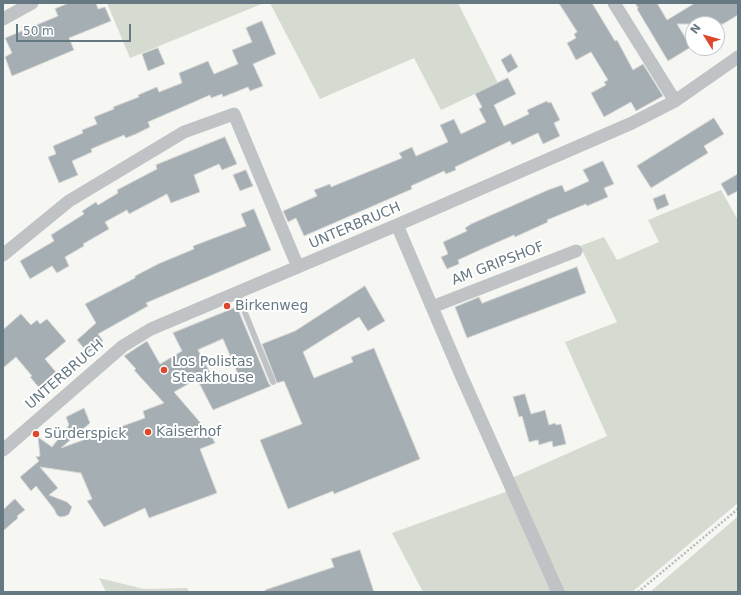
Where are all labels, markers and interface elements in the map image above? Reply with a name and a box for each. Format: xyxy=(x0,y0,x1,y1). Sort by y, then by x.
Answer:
scale bar xyxy=(18,16,133,42)
north arrow xyxy=(685,16,725,56)
text: N xyxy=(688,21,704,37)
text: 50 m xyxy=(23,24,54,38)
street label: UNTERBRUCH xyxy=(307,199,403,253)
street label: AM GRIPSHOF xyxy=(449,239,547,289)
place label: Birkenweg xyxy=(235,298,308,314)
marker: Birkenweg xyxy=(222,301,232,311)
street label: UNTERBRUCH xyxy=(23,337,107,413)
place label: Los Polistas Steakhouse xyxy=(172,354,254,386)
marker: Los Polistas Steakhouse xyxy=(159,365,169,375)
place label: Kaiserhof xyxy=(156,424,221,440)
place label: Sürderspick xyxy=(44,426,126,442)
marker: Kaiserhof xyxy=(143,427,153,437)
marker: Sürderspick xyxy=(31,429,41,439)

